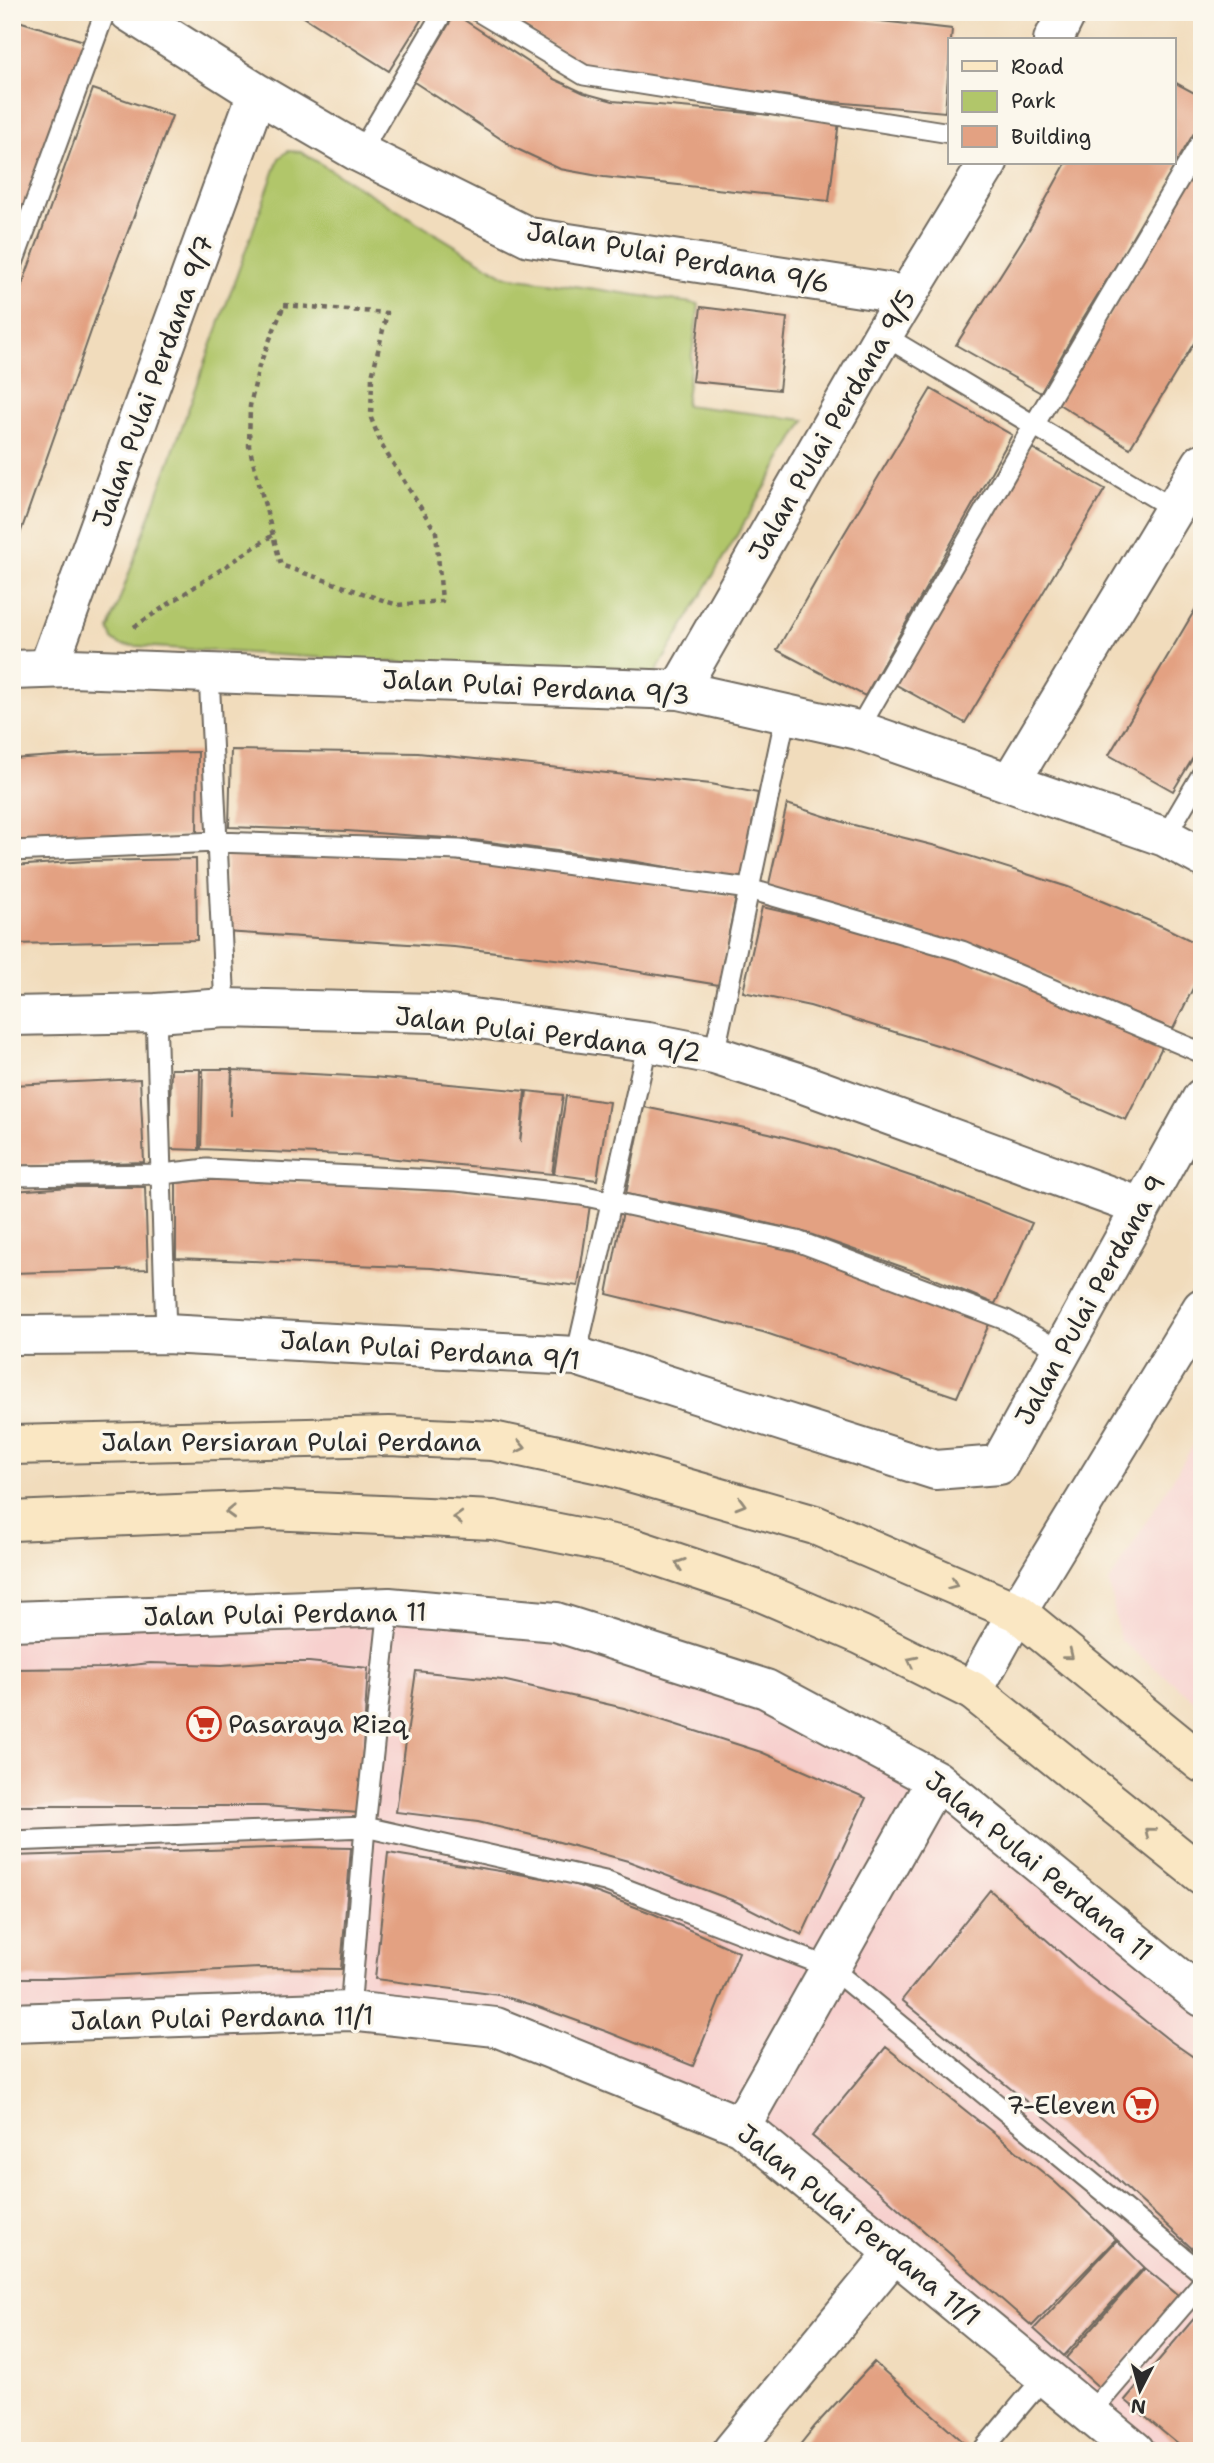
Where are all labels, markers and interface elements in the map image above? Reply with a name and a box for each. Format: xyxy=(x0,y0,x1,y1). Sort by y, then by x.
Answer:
legend xyxy=(948,38,1176,164)
text: Road xyxy=(1011,53,1064,81)
text: Park xyxy=(1011,87,1056,115)
text: Building xyxy=(1011,123,1091,151)
street label: Jalan Pulai Perdana 9/6 xyxy=(524,213,833,300)
street label: Jalan Pulai Perdana 9/7 xyxy=(83,230,222,532)
street label: Jalan Pulai Perdana 9/5 xyxy=(740,283,923,566)
street label: Jalan Pulai Perdana 9/3 xyxy=(381,661,691,712)
street label: Jalan Pulai Perdana 9/2 xyxy=(393,997,703,1070)
street label: Jalan Pulai Perdana 9 xyxy=(1006,1168,1173,1431)
street label: Jalan Pulai Perdana 9/1 xyxy=(279,1322,581,1377)
street label: Jalan Persiaran Pulai Perdana xyxy=(101,1424,481,1459)
one-way arrow xyxy=(515,1439,527,1454)
one-way arrow xyxy=(735,1495,747,1510)
one-way arrow xyxy=(225,1504,236,1519)
one-way arrow xyxy=(452,1511,463,1526)
one-way arrow xyxy=(674,1558,686,1572)
one-way arrow xyxy=(946,1576,958,1590)
street label: Jalan Pulai Perdana 11 xyxy=(143,1594,427,1633)
one-way arrow xyxy=(1061,1647,1074,1659)
one-way arrow xyxy=(907,1655,919,1669)
supermarket icon: Pasaraya Rizq xyxy=(185,1705,223,1743)
place label: Pasaraya Rizq xyxy=(228,1706,409,1741)
street label: Jalan Pulai Perdana 11 xyxy=(918,1763,1161,1969)
one-way arrow xyxy=(1144,1828,1156,1841)
street label: Jalan Pulai Perdana 11/1 xyxy=(70,1997,374,2038)
supermarket icon: 7-Eleven xyxy=(1122,2086,1160,2124)
place label: 7-Eleven xyxy=(1006,2087,1116,2122)
street label: Jalan Pulai Perdana 11/1 xyxy=(730,2116,988,2334)
north arrow xyxy=(1106,2354,1176,2424)
text: N xyxy=(1129,2393,1147,2420)

